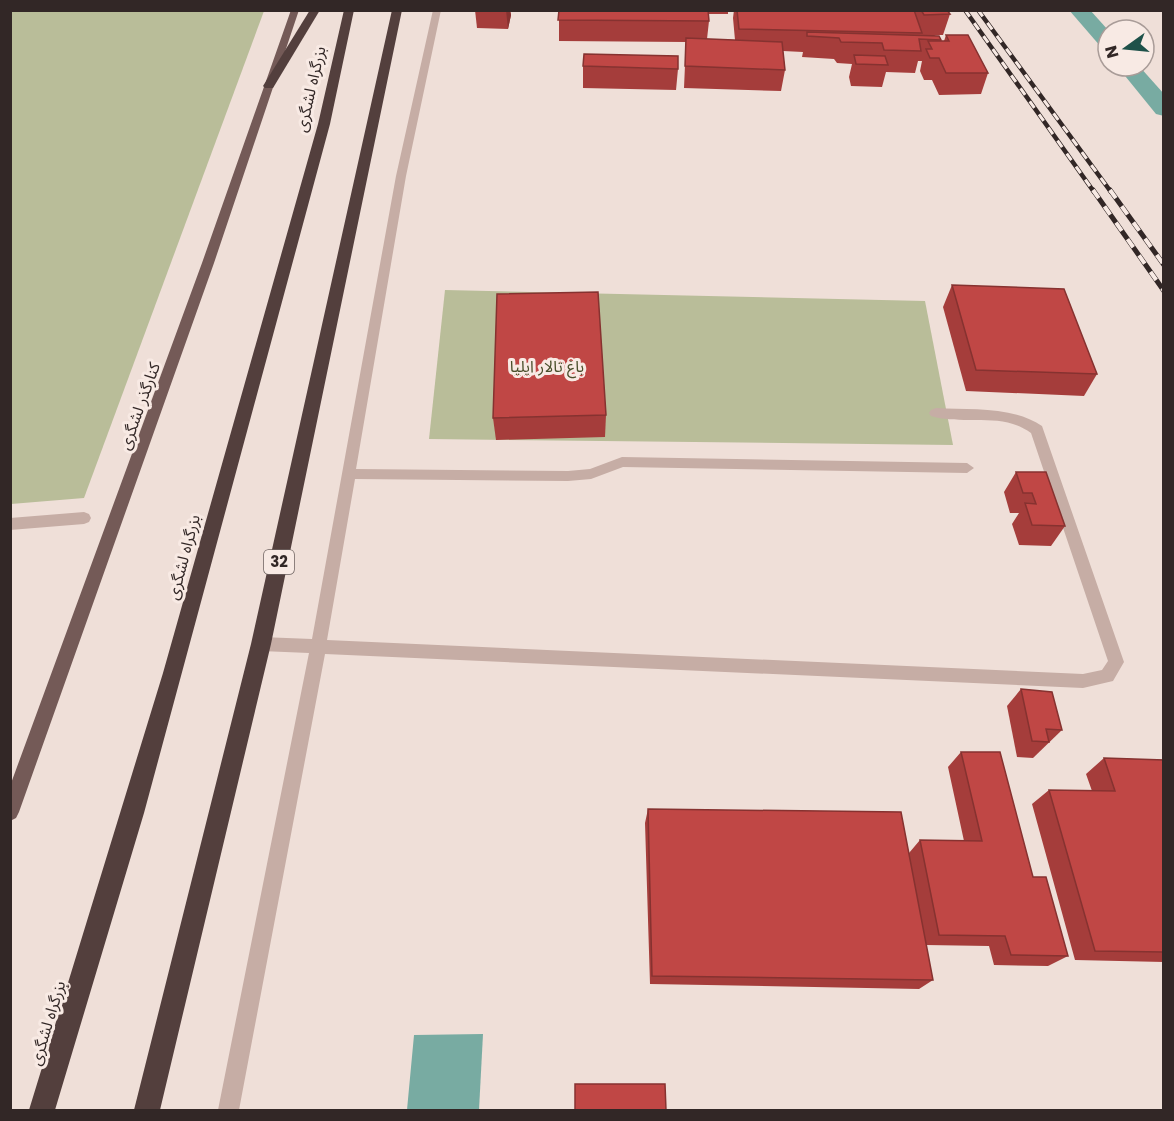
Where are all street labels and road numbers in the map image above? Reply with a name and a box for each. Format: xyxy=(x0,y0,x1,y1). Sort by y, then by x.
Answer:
street label: بزرگراه لشگری xyxy=(289,44,332,134)
street label: کنارگذر لشگری xyxy=(113,359,166,453)
street label: بزرگراه لشگری xyxy=(161,512,206,602)
road number: 32 xyxy=(264,550,294,574)
street label: بزرگراه لشگری xyxy=(24,978,71,1068)

